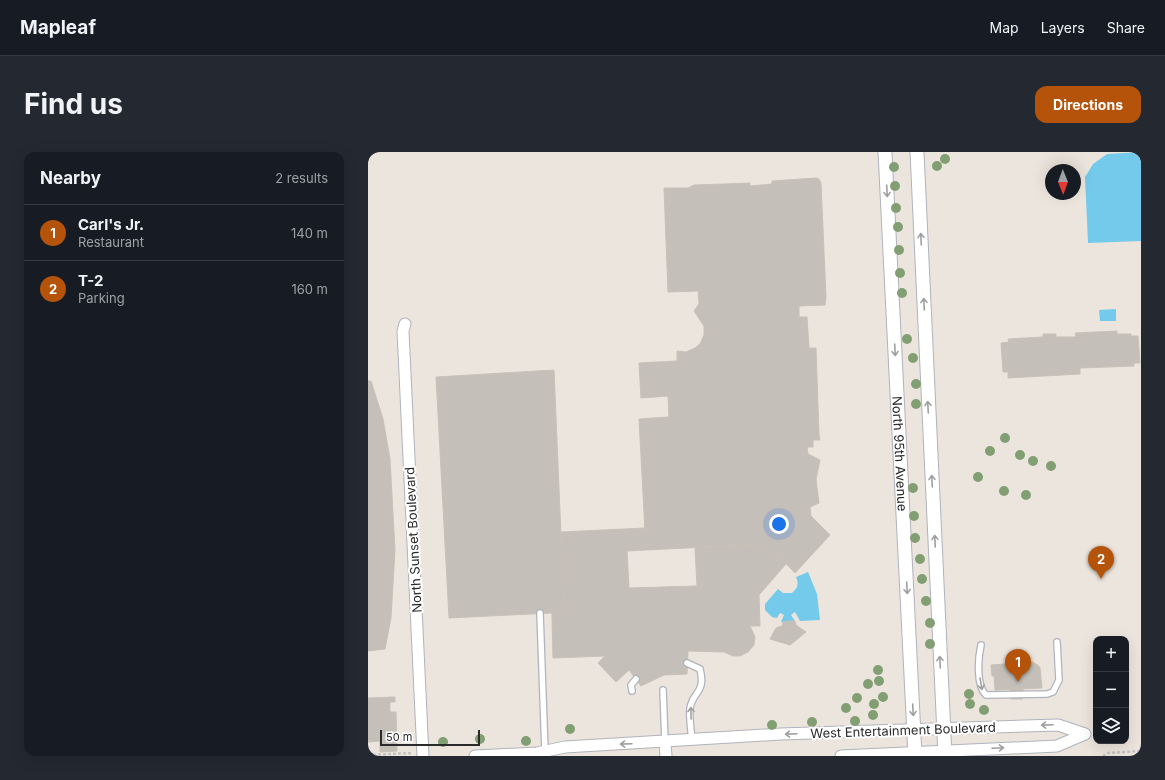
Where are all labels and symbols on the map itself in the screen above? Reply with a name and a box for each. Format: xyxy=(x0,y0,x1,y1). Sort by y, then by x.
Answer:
north arrow xyxy=(1045,164,1081,200)
one-way arrow xyxy=(883,184,891,197)
one-way arrow xyxy=(917,233,925,246)
one-way arrow xyxy=(920,298,928,311)
one-way arrow xyxy=(891,343,898,356)
street label: North 95th Avenue xyxy=(889,395,911,512)
one-way arrow xyxy=(925,401,932,414)
street label: North Sunset Boulevard xyxy=(401,467,425,613)
one-way arrow xyxy=(928,475,936,488)
your location xyxy=(769,514,789,534)
one-way arrow xyxy=(931,535,938,548)
pin: 2 xyxy=(1088,546,1114,579)
one-way arrow xyxy=(903,581,910,594)
pin: 1 xyxy=(1005,649,1031,682)
one-way arrow xyxy=(937,656,944,669)
one-way arrow xyxy=(977,677,985,690)
one-way arrow xyxy=(909,703,916,716)
one-way arrow xyxy=(687,707,695,720)
street label: West Entertainment Boulevard xyxy=(810,719,996,741)
one-way arrow xyxy=(1041,721,1054,729)
scale bar xyxy=(380,728,480,747)
one-way arrow xyxy=(785,730,798,738)
one-way arrow xyxy=(620,740,633,748)
one-way arrow xyxy=(991,745,1004,752)

